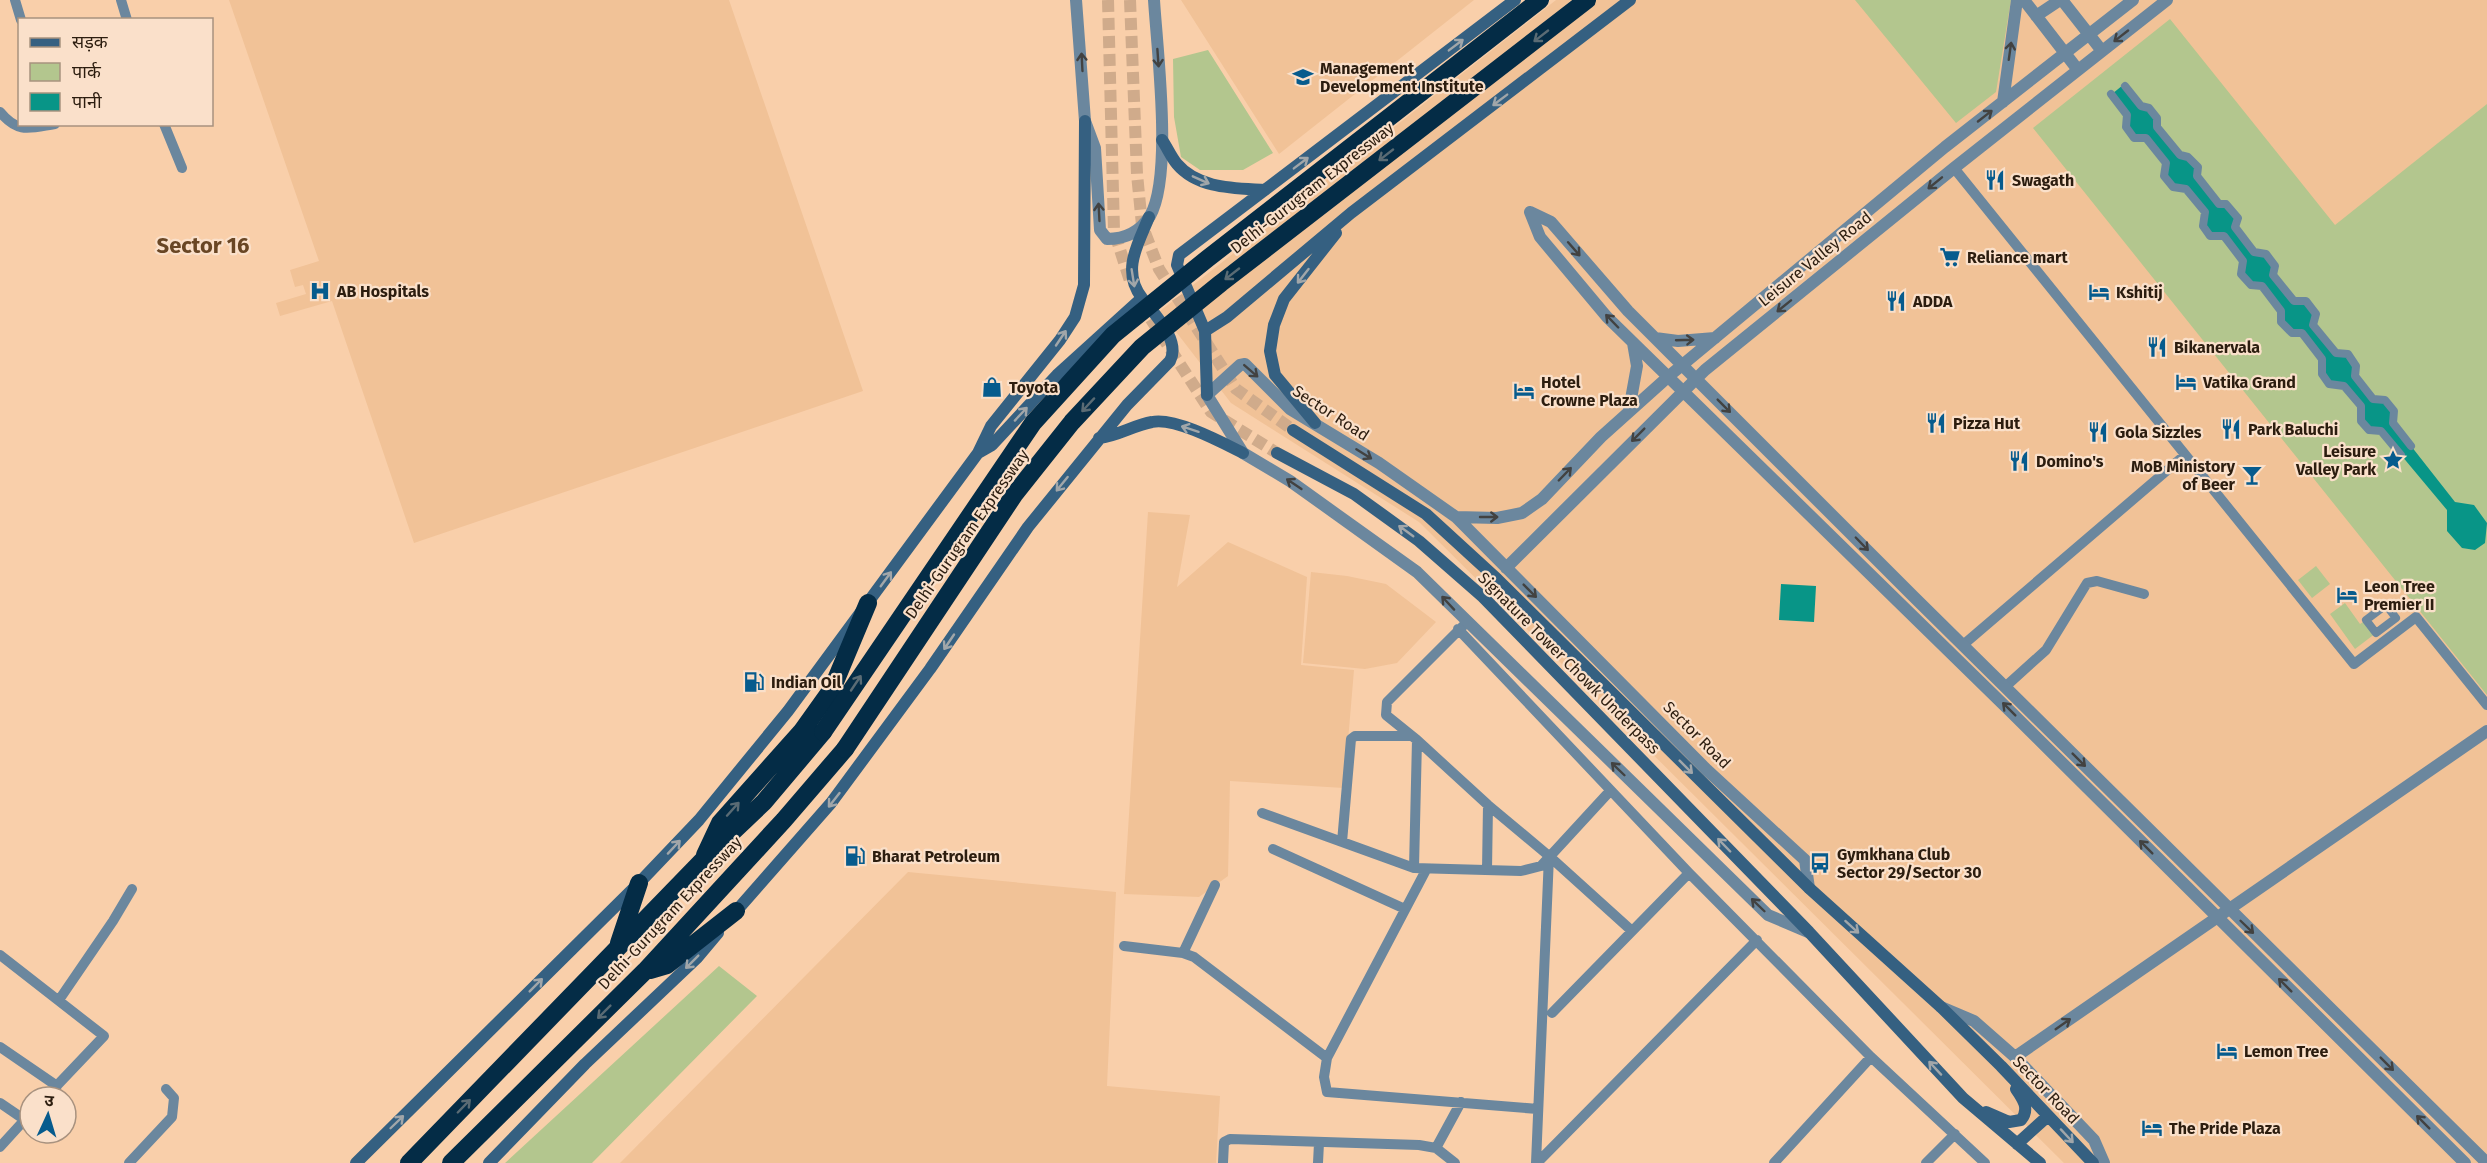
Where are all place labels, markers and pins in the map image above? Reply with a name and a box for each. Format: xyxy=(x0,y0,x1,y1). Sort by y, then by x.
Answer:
place label: Management Development Institute xyxy=(1320,59,1484,96)
school or university icon: Management Development Institute xyxy=(1291,65,1315,89)
restaurant icon: Swagath xyxy=(1983,168,2007,192)
place label: Swagath xyxy=(2012,171,2074,190)
supermarket icon: Reliance mart xyxy=(1938,245,1962,269)
place label: Reliance mart xyxy=(1967,248,2068,267)
hospital icon: AB Hospitals xyxy=(308,279,332,303)
hotel icon: Kshitij xyxy=(2087,280,2111,304)
place label: AB Hospitals xyxy=(336,282,429,301)
place label: Kshitij xyxy=(2116,283,2163,302)
restaurant icon: ADDA xyxy=(1884,289,1908,313)
place label: ADDA xyxy=(1912,292,1953,311)
restaurant icon: Bikanervala xyxy=(2145,335,2169,359)
place label: Bikanervala xyxy=(2174,338,2260,357)
hotel icon: Vatika Grand xyxy=(2174,370,2198,394)
place label: Hotel Crowne Plaza xyxy=(1541,373,1638,410)
place label: Vatika Grand xyxy=(2202,373,2296,392)
shop icon: Toyota xyxy=(980,375,1004,399)
place label: Toyota xyxy=(1009,378,1058,397)
hotel icon: Hotel Crowne Plaza xyxy=(1512,379,1536,403)
restaurant icon: Pizza Hut xyxy=(1924,411,1948,435)
place label: Pizza Hut xyxy=(1953,414,2021,433)
restaurant icon: Park Baluchi xyxy=(2219,417,2243,441)
restaurant icon: Gola Sizzles xyxy=(2086,420,2110,444)
place label: Park Baluchi xyxy=(2248,420,2338,439)
place label: Gola Sizzles xyxy=(2115,423,2202,442)
place label: Leisure Valley Park xyxy=(2295,442,2376,479)
place icon: Leisure Valley Park xyxy=(2381,448,2405,472)
restaurant icon: Domino's xyxy=(2007,449,2031,473)
place label: Domino's xyxy=(2036,452,2104,471)
place label: MoB Ministory of Beer xyxy=(2131,457,2236,494)
bar icon: MoB Ministory of Beer xyxy=(2240,463,2264,487)
place label: Leon Tree Premier II xyxy=(2364,577,2435,614)
hotel icon: Leon Tree Premier II xyxy=(2335,583,2359,607)
fuel station icon: Indian Oil xyxy=(742,670,766,694)
place label: Indian Oil xyxy=(771,673,841,692)
fuel station icon: Bharat Petroleum xyxy=(843,844,867,868)
place label: Gymkhana Club Sector 29/Sector 30 xyxy=(1837,845,1982,882)
place label: Bharat Petroleum xyxy=(872,847,1000,866)
bus stop icon: Gymkhana Club Sector 29/Sector 30 xyxy=(1808,851,1832,875)
hotel icon: Lemon Tree xyxy=(2215,1039,2239,1063)
place label: Lemon Tree xyxy=(2244,1042,2328,1061)
hotel icon: The Pride Plaza xyxy=(2140,1116,2164,1140)
place label: The Pride Plaza xyxy=(2169,1119,2281,1138)

